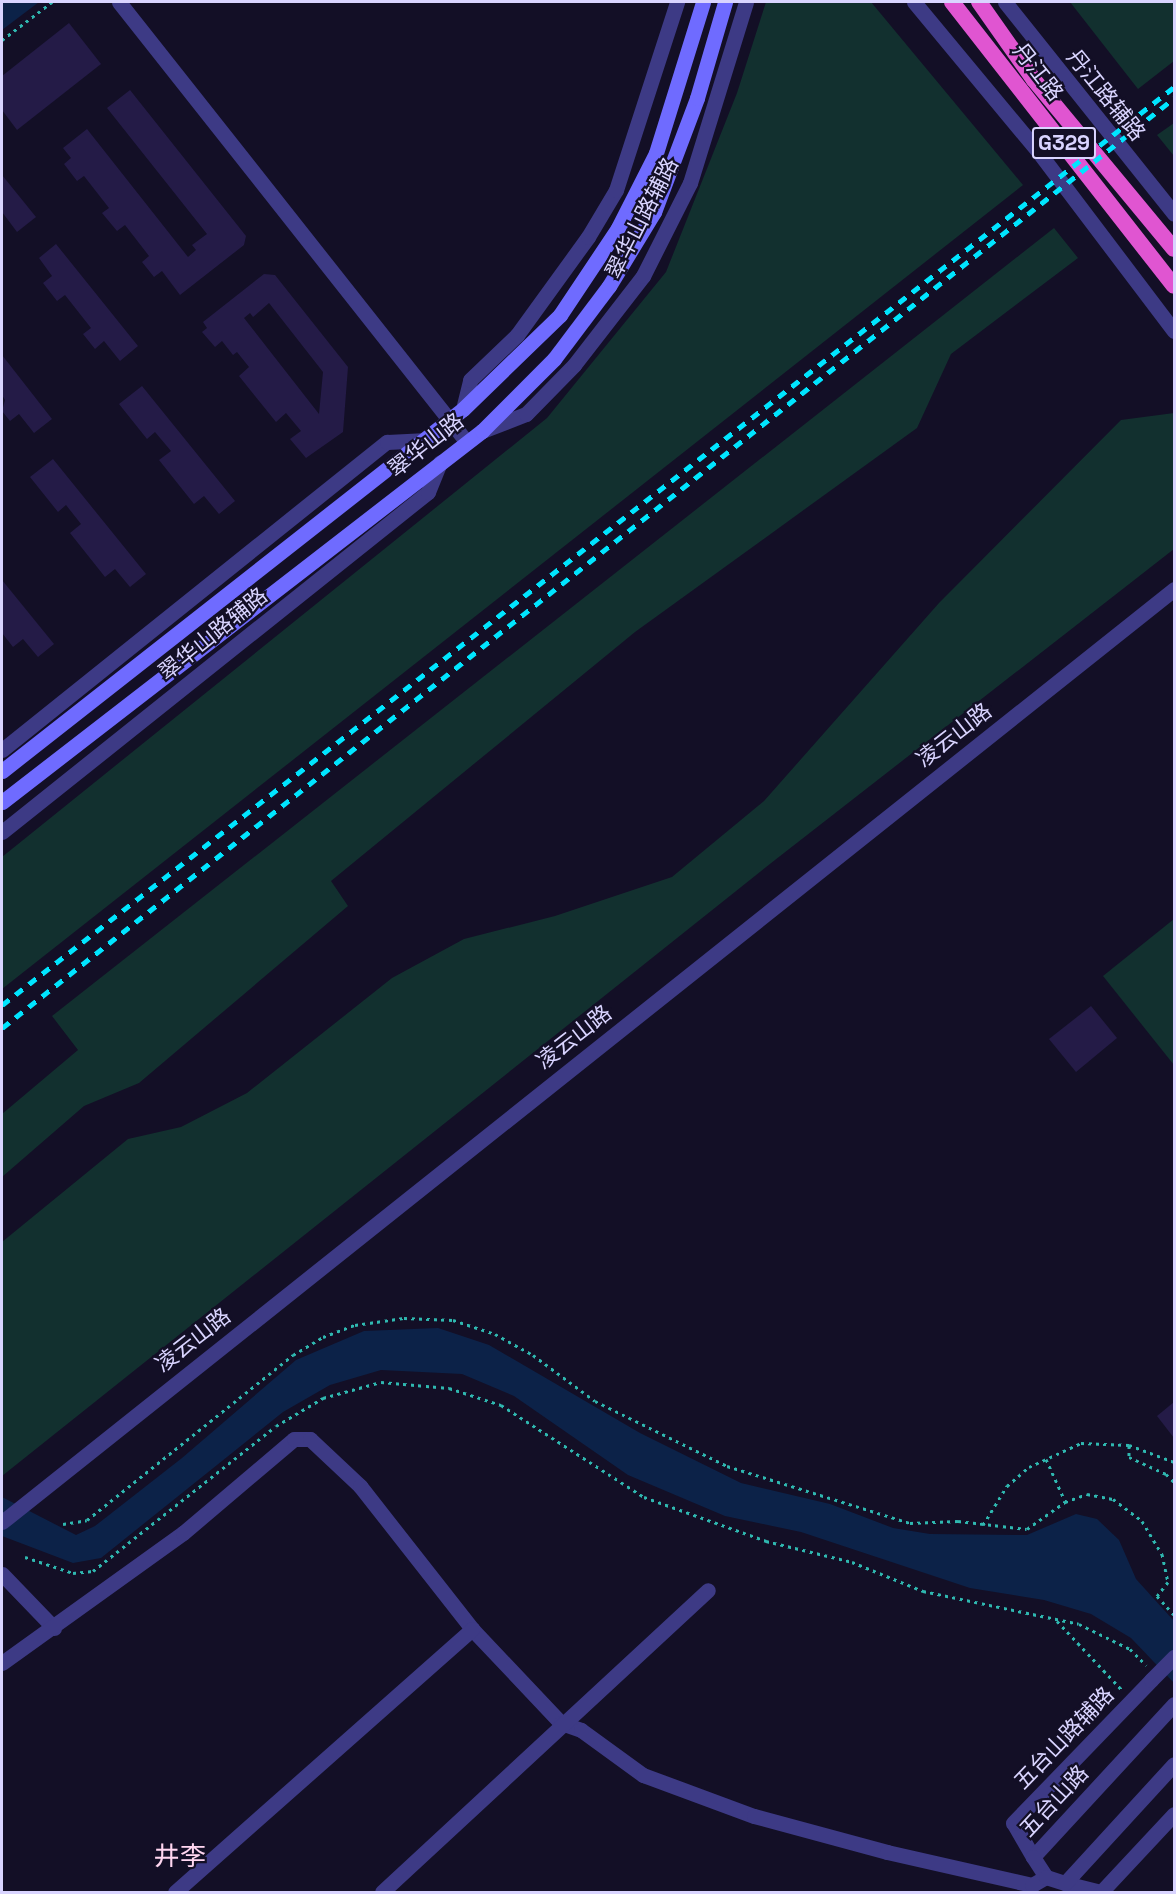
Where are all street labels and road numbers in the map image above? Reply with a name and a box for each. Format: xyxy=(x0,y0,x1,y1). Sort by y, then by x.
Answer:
street label: 丹江路 xyxy=(1007,38,1069,106)
street label: 丹江路辅路 xyxy=(1061,44,1151,146)
road number: G329 xyxy=(1031,125,1097,161)
street label: 翠华山路辅路 xyxy=(600,153,684,283)
street label: 翠华山路 xyxy=(383,408,469,482)
street label: 翠华山路辅路 xyxy=(153,582,273,686)
street label: 凌云山路 xyxy=(911,698,997,772)
street label: 凌云山路 xyxy=(531,1000,617,1074)
street label: 凌云山路 xyxy=(150,1303,236,1377)
street label: 五台山路辅路 xyxy=(1009,1681,1119,1795)
street label: 五台山路 xyxy=(1014,1760,1094,1842)

